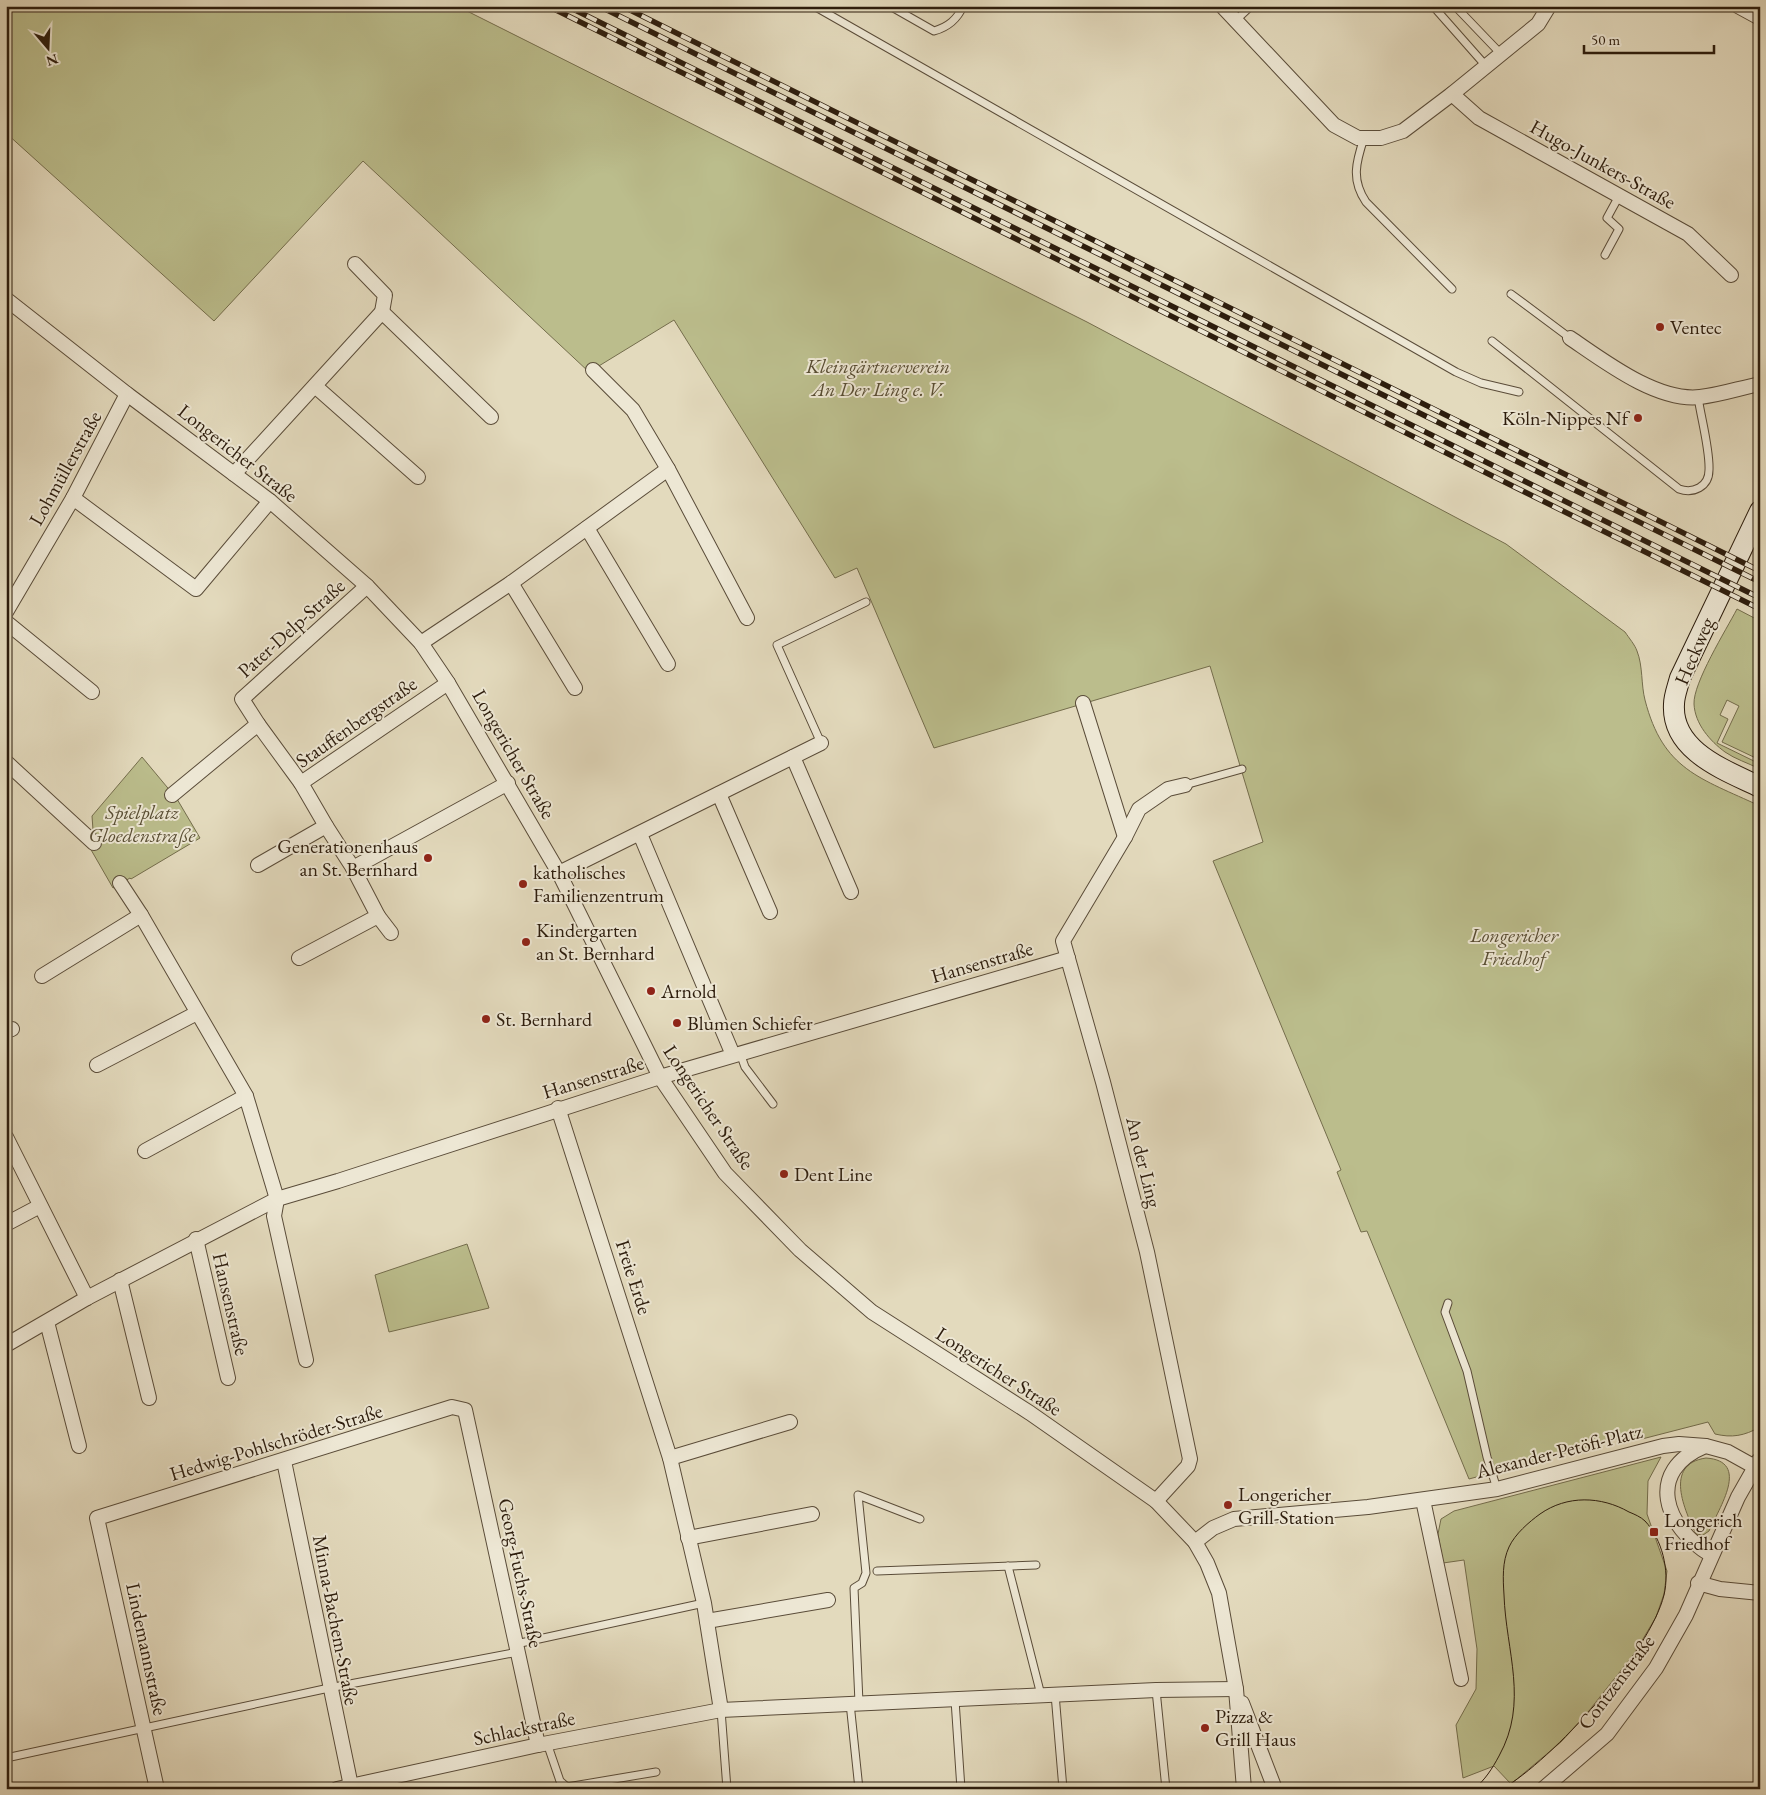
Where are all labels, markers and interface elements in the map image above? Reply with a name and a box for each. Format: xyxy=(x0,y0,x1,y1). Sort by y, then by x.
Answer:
north arrow xyxy=(22,22,72,72)
scale bar xyxy=(1584,22,1714,54)
text: 50 m xyxy=(1591,30,1620,49)
text: N xyxy=(43,50,61,71)
street label: Hugo-Junkers-Straße xyxy=(1526,113,1681,215)
place label: Ventec xyxy=(1670,314,1722,340)
marker: Ventec xyxy=(1654,321,1666,333)
park label: Kleingärtnerverein An Der Ling e. V. xyxy=(805,353,950,402)
street label: Longericher Straße xyxy=(173,398,303,508)
place label: Köln-Nippes Nf xyxy=(1502,405,1631,431)
street label: Lohmüllerstraße xyxy=(23,406,107,530)
marker: Köln-Nippes Nf xyxy=(1632,412,1644,424)
street label: Pater-Delp-Straße xyxy=(232,573,350,683)
street label: Heckweg xyxy=(1668,613,1720,689)
street label: Stauffenbergstraße xyxy=(290,670,422,773)
street label: Longericher Straße xyxy=(466,685,562,824)
park label: Spielplatz Gloedenstraße xyxy=(89,799,196,848)
place label: Generationenhaus an St. Bernhard xyxy=(277,833,419,882)
marker: Generationenhaus an St. Bernhard xyxy=(422,852,434,864)
place label: katholisches Familienzentrum xyxy=(533,859,665,908)
marker: katholisches Familienzentrum xyxy=(517,878,529,890)
place label: Kindergarten an St. Bernhard xyxy=(536,917,655,966)
park label: Longericher Friedhof xyxy=(1469,922,1559,971)
street label: Hansenstraße xyxy=(928,935,1036,989)
marker: Kindergarten an St. Bernhard xyxy=(520,936,532,948)
place label: Arnold xyxy=(660,978,717,1004)
marker: Arnold xyxy=(645,985,657,997)
place label: St. Bernhard xyxy=(496,1006,593,1032)
place label: Blumen Schiefer xyxy=(687,1010,813,1036)
marker: St. Bernhard xyxy=(480,1013,492,1025)
marker: Blumen Schiefer xyxy=(671,1017,683,1029)
street label: Longericher Straße xyxy=(658,1040,761,1175)
street label: Hansenstraße xyxy=(539,1049,647,1105)
street label: An der Ling xyxy=(1120,1113,1168,1210)
place label: Dent Line xyxy=(794,1161,873,1187)
marker: Dent Line xyxy=(778,1168,790,1180)
street label: Freie Erde xyxy=(610,1236,658,1318)
street label: Hansenstraße xyxy=(207,1250,256,1358)
street label: Longericher Straße xyxy=(931,1321,1067,1422)
street label: Hedwig-Pohlschröder-Straße xyxy=(166,1397,386,1487)
street label: Alexander-Petöfi-Platz xyxy=(1472,1418,1645,1484)
place label: Longericher Grill-Station xyxy=(1238,1481,1335,1530)
street label: Georg-Fuchs-Straße xyxy=(492,1496,550,1650)
marker: Longericher Grill-Station xyxy=(1222,1499,1234,1511)
place label: Longerich Friedhof xyxy=(1664,1507,1743,1556)
marker: Longerich Friedhof xyxy=(1648,1526,1660,1538)
street label: Minna-Bachem-Straße xyxy=(307,1533,365,1707)
street label: Lindemannstraße xyxy=(120,1580,174,1718)
street label: Contzenstraße xyxy=(1572,1629,1660,1735)
place label: Pizza & Grill Haus xyxy=(1215,1703,1296,1752)
street label: Schlackstraße xyxy=(471,1705,577,1751)
marker: Pizza & Grill Haus xyxy=(1199,1722,1211,1734)

